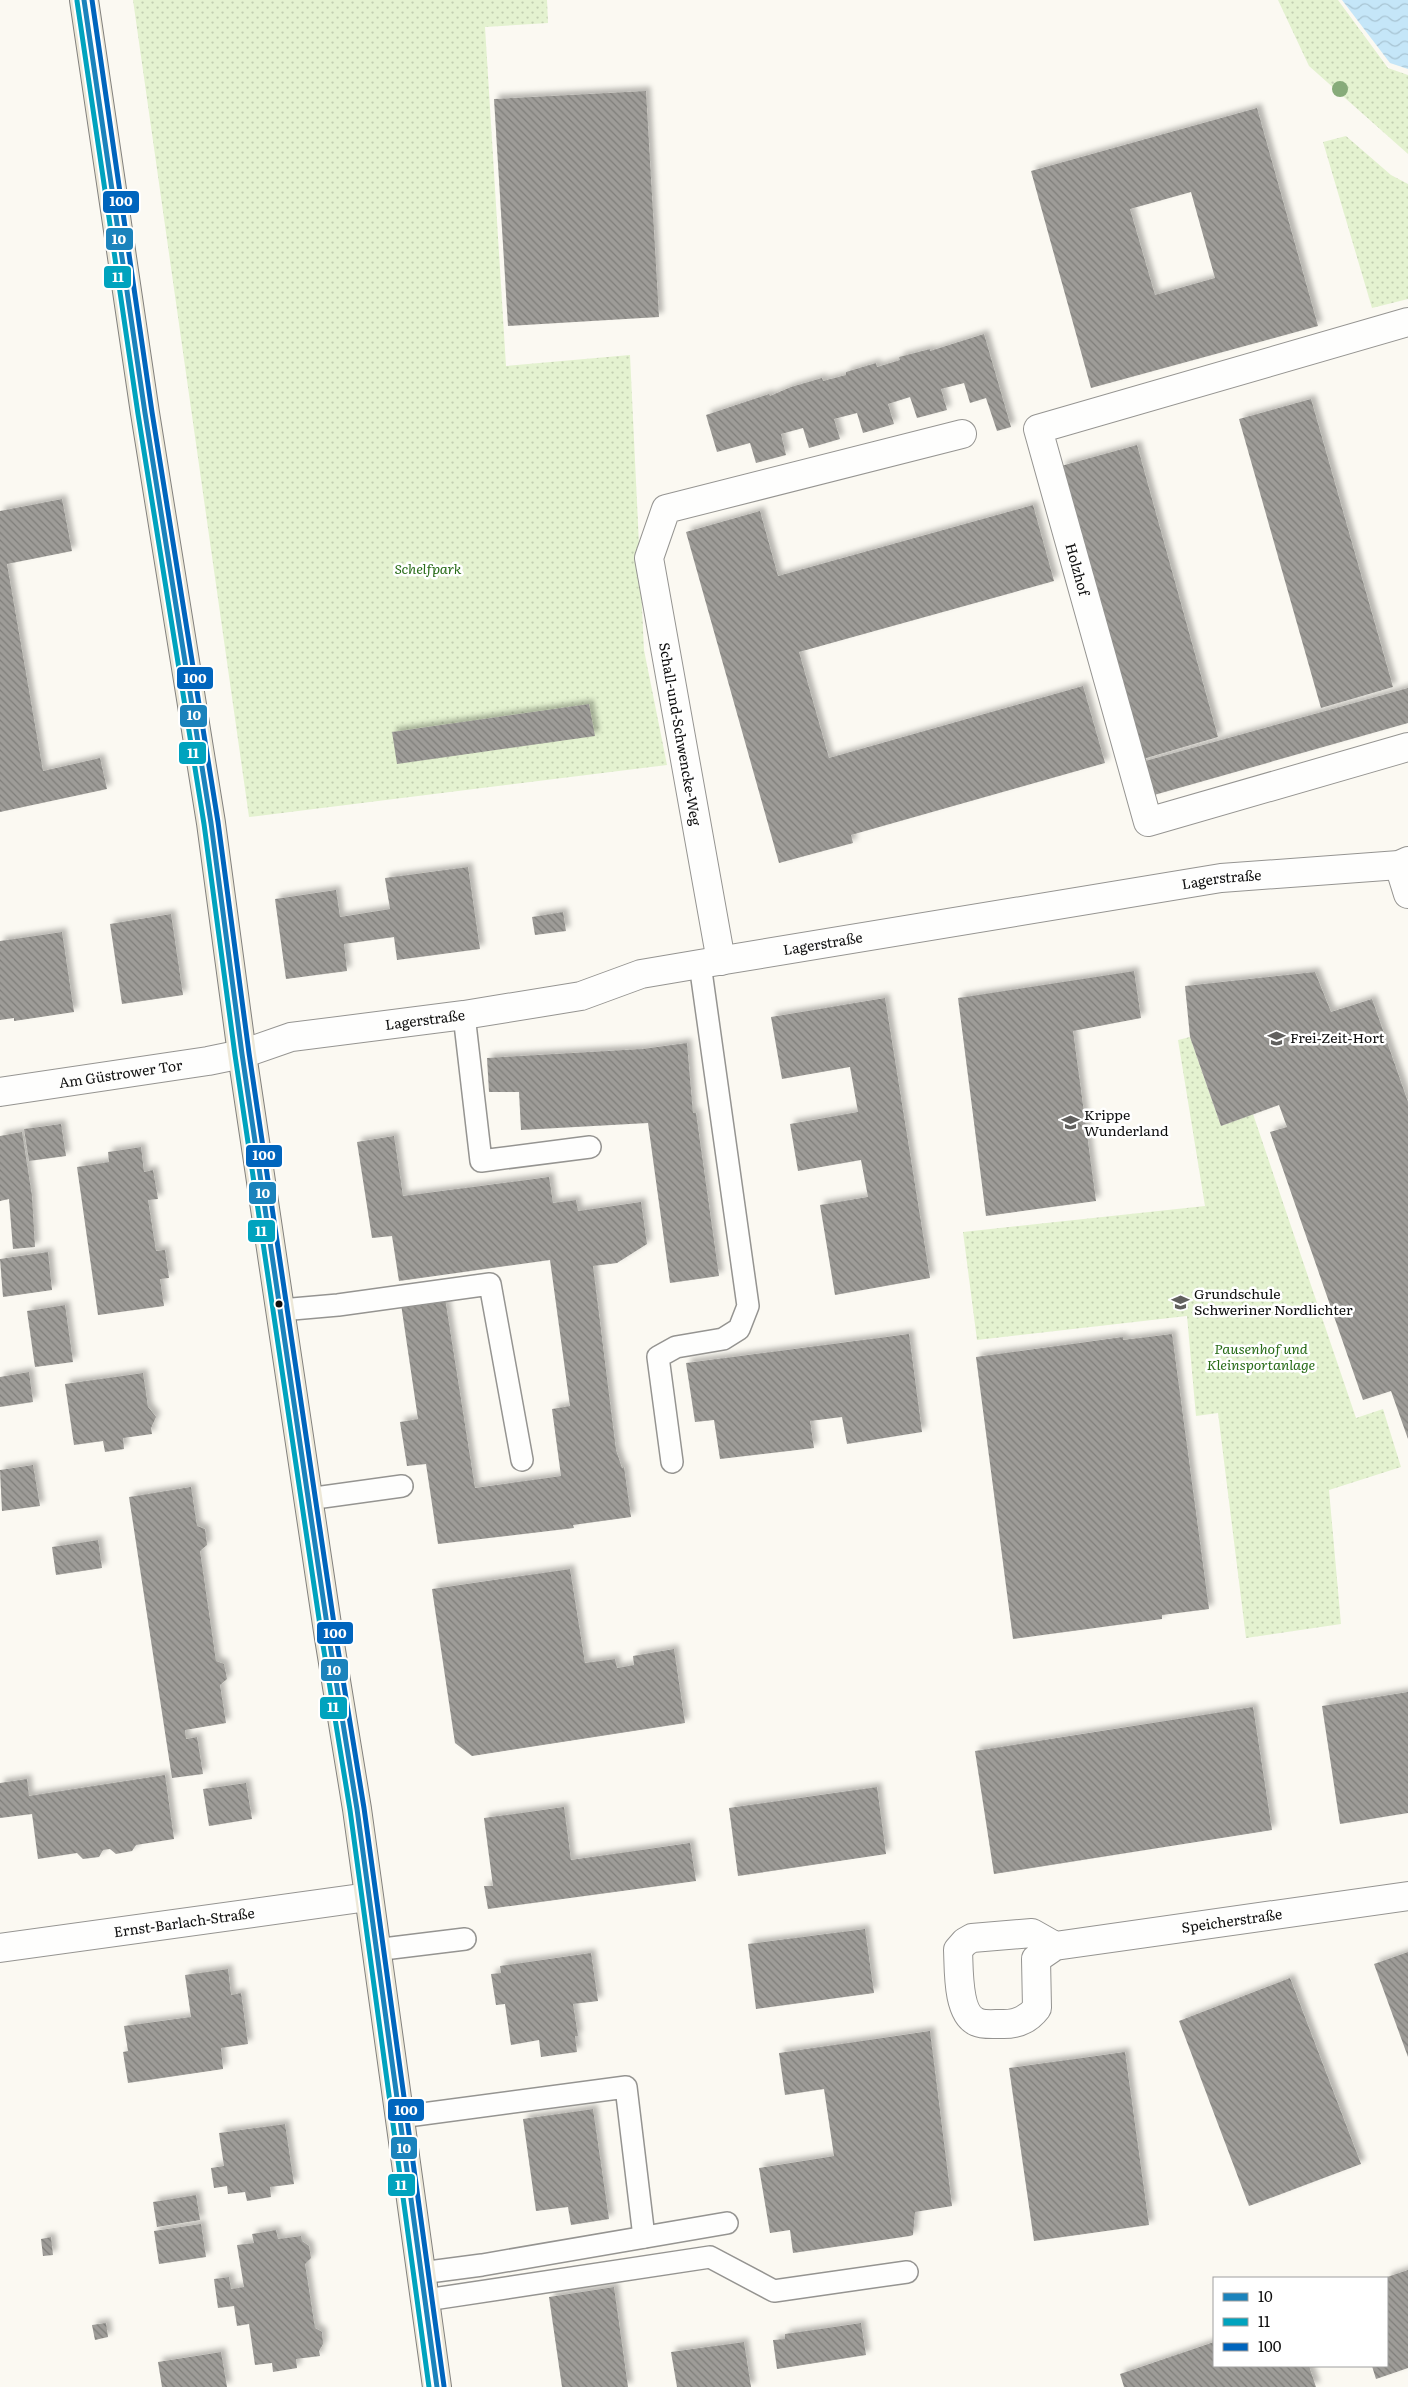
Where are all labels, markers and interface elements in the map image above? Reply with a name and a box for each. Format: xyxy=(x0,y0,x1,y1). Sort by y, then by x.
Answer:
line badge: 100 xyxy=(102,190,140,214)
text: 100 xyxy=(109,190,133,210)
line badge: 10 xyxy=(105,227,134,251)
text: 10 xyxy=(112,228,127,248)
line badge: 11 xyxy=(103,265,132,289)
text: 11 xyxy=(112,266,124,286)
street label: Holzhof xyxy=(1061,540,1096,599)
park label: Schelfpark xyxy=(395,558,462,578)
street label: Schall-und-Schwencke-Weg xyxy=(655,641,707,827)
line badge: 100 xyxy=(176,666,214,690)
text: 100 xyxy=(183,667,207,687)
line badge: 10 xyxy=(179,704,208,728)
text: 10 xyxy=(187,704,202,724)
line badge: 11 xyxy=(178,741,207,765)
text: 11 xyxy=(187,742,199,762)
street label: Lagerstraße xyxy=(1180,864,1262,893)
street label: Lagerstraße xyxy=(781,926,864,959)
street label: Lagerstraße xyxy=(384,1004,466,1034)
place label: Frei-Zeit-Hort xyxy=(1290,1027,1385,1047)
school or university icon: Frei-Zeit-Hort xyxy=(1266,1028,1286,1048)
street label: Am Güstrower Tor xyxy=(57,1054,184,1092)
place label: Krippe Wunderland xyxy=(1084,1104,1169,1140)
school or university icon: Krippe Wunderland xyxy=(1060,1113,1080,1133)
line badge: 100 xyxy=(245,1144,283,1168)
text: 100 xyxy=(252,1144,276,1164)
line badge: 10 xyxy=(248,1181,277,1205)
text: 10 xyxy=(256,1182,271,1202)
line badge: 11 xyxy=(247,1219,276,1243)
text: 11 xyxy=(255,1220,267,1240)
place label: Grundschule Schweriner Nordlichter xyxy=(1194,1283,1353,1319)
school or university icon: Grundschule Schweriner Nordlichter xyxy=(1170,1292,1190,1312)
unlabelled marker xyxy=(274,1299,284,1309)
park label: Pausenhof und Kleinsportanlage xyxy=(1207,1338,1315,1374)
line badge: 100 xyxy=(316,1621,354,1645)
text: 100 xyxy=(323,1622,347,1642)
line badge: 10 xyxy=(320,1658,349,1682)
text: 10 xyxy=(327,1659,342,1679)
line badge: 11 xyxy=(319,1696,348,1720)
text: 11 xyxy=(327,1696,339,1716)
street label: Ernst-Barlach-Straße xyxy=(112,1902,256,1941)
street label: Speicherstraße xyxy=(1180,1903,1283,1937)
line badge: 100 xyxy=(387,2098,425,2122)
text: 100 xyxy=(394,2099,418,2119)
line badge: 10 xyxy=(390,2136,418,2160)
text: 10 xyxy=(397,2137,412,2157)
line badge: 11 xyxy=(387,2173,416,2197)
text: 11 xyxy=(395,2174,407,2194)
legend xyxy=(1213,2277,1388,2367)
text: 10 xyxy=(1258,2284,1273,2307)
text: 11 xyxy=(1258,2309,1270,2332)
text: 100 xyxy=(1258,2334,1282,2357)

